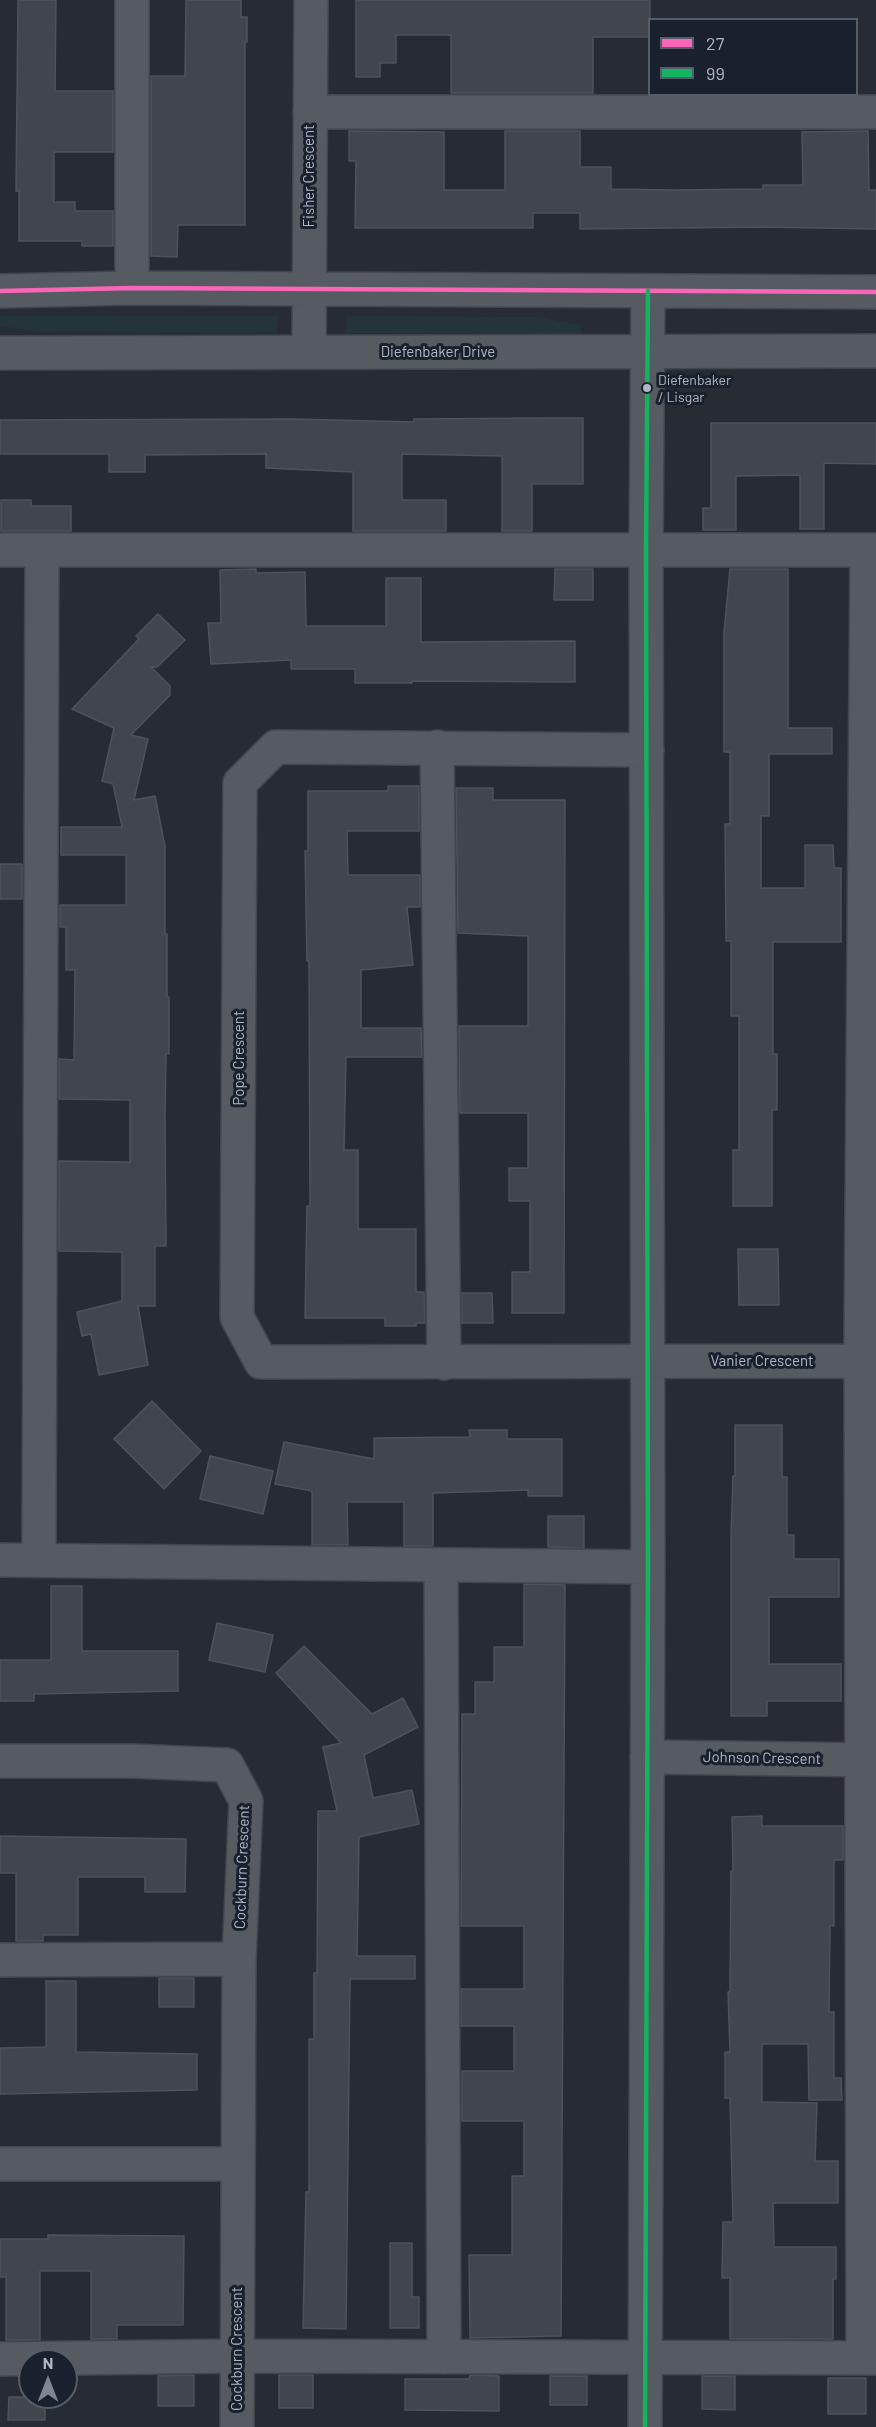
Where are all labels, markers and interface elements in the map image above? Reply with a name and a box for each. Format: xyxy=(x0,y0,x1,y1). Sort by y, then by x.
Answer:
legend xyxy=(648,18,858,96)
text: 27 xyxy=(706,32,724,54)
text: 99 xyxy=(706,62,725,84)
street label: Fisher Crescent xyxy=(300,125,318,227)
street label: Diefenbaker Drive xyxy=(381,343,495,361)
place label: Diefenbaker / Lisgar xyxy=(658,372,731,404)
marker: Diefenbaker / Lisgar xyxy=(641,382,653,394)
street label: Pope Crescent xyxy=(230,1011,248,1105)
street label: Vanier Crescent xyxy=(710,1352,814,1370)
street label: Johnson Crescent xyxy=(703,1748,821,1768)
street label: Cockburn Crescent xyxy=(231,1805,253,1929)
street label: Cockburn Crescent xyxy=(228,2287,246,2411)
north arrow xyxy=(18,2349,78,2409)
text: N xyxy=(43,2353,53,2372)

